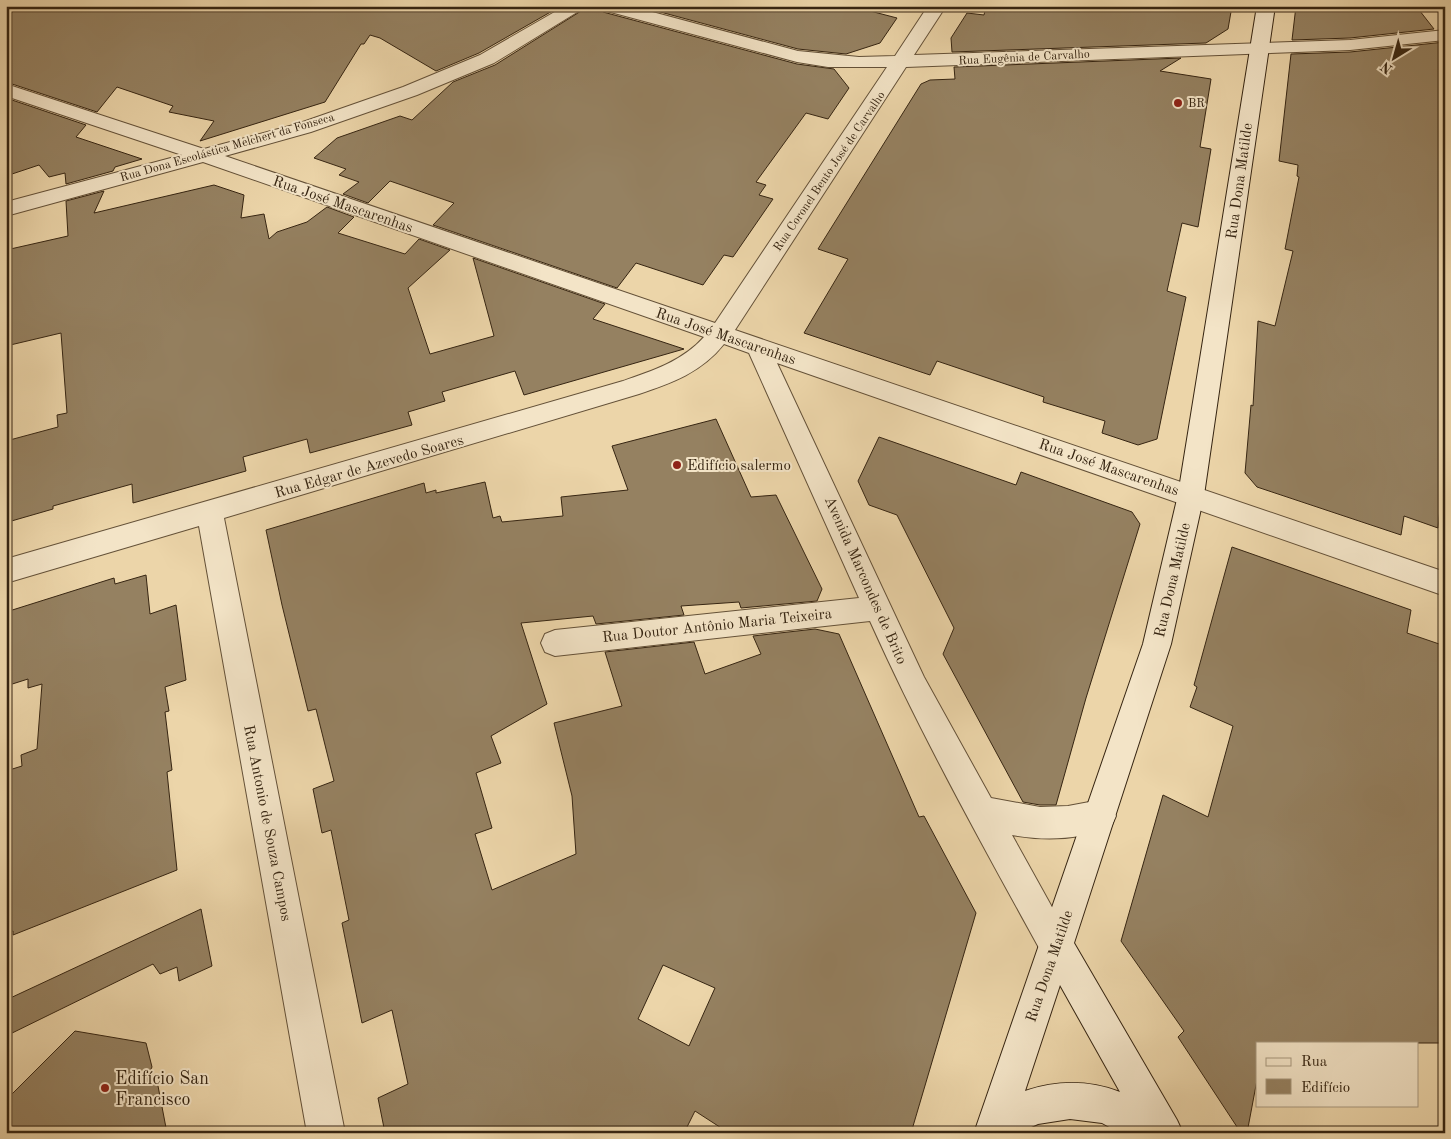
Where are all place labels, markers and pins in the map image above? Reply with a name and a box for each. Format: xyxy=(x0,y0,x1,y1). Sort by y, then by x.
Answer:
marker: BR xyxy=(1172,97,1184,109)
place label: BR xyxy=(1188,98,1205,110)
marker: Edifício salermo xyxy=(671,459,683,471)
place label: Edifício salermo xyxy=(687,459,791,474)
place label: Edifício San Francisco xyxy=(115,1070,209,1109)
marker: Edifício San Francisco xyxy=(99,1082,111,1094)

